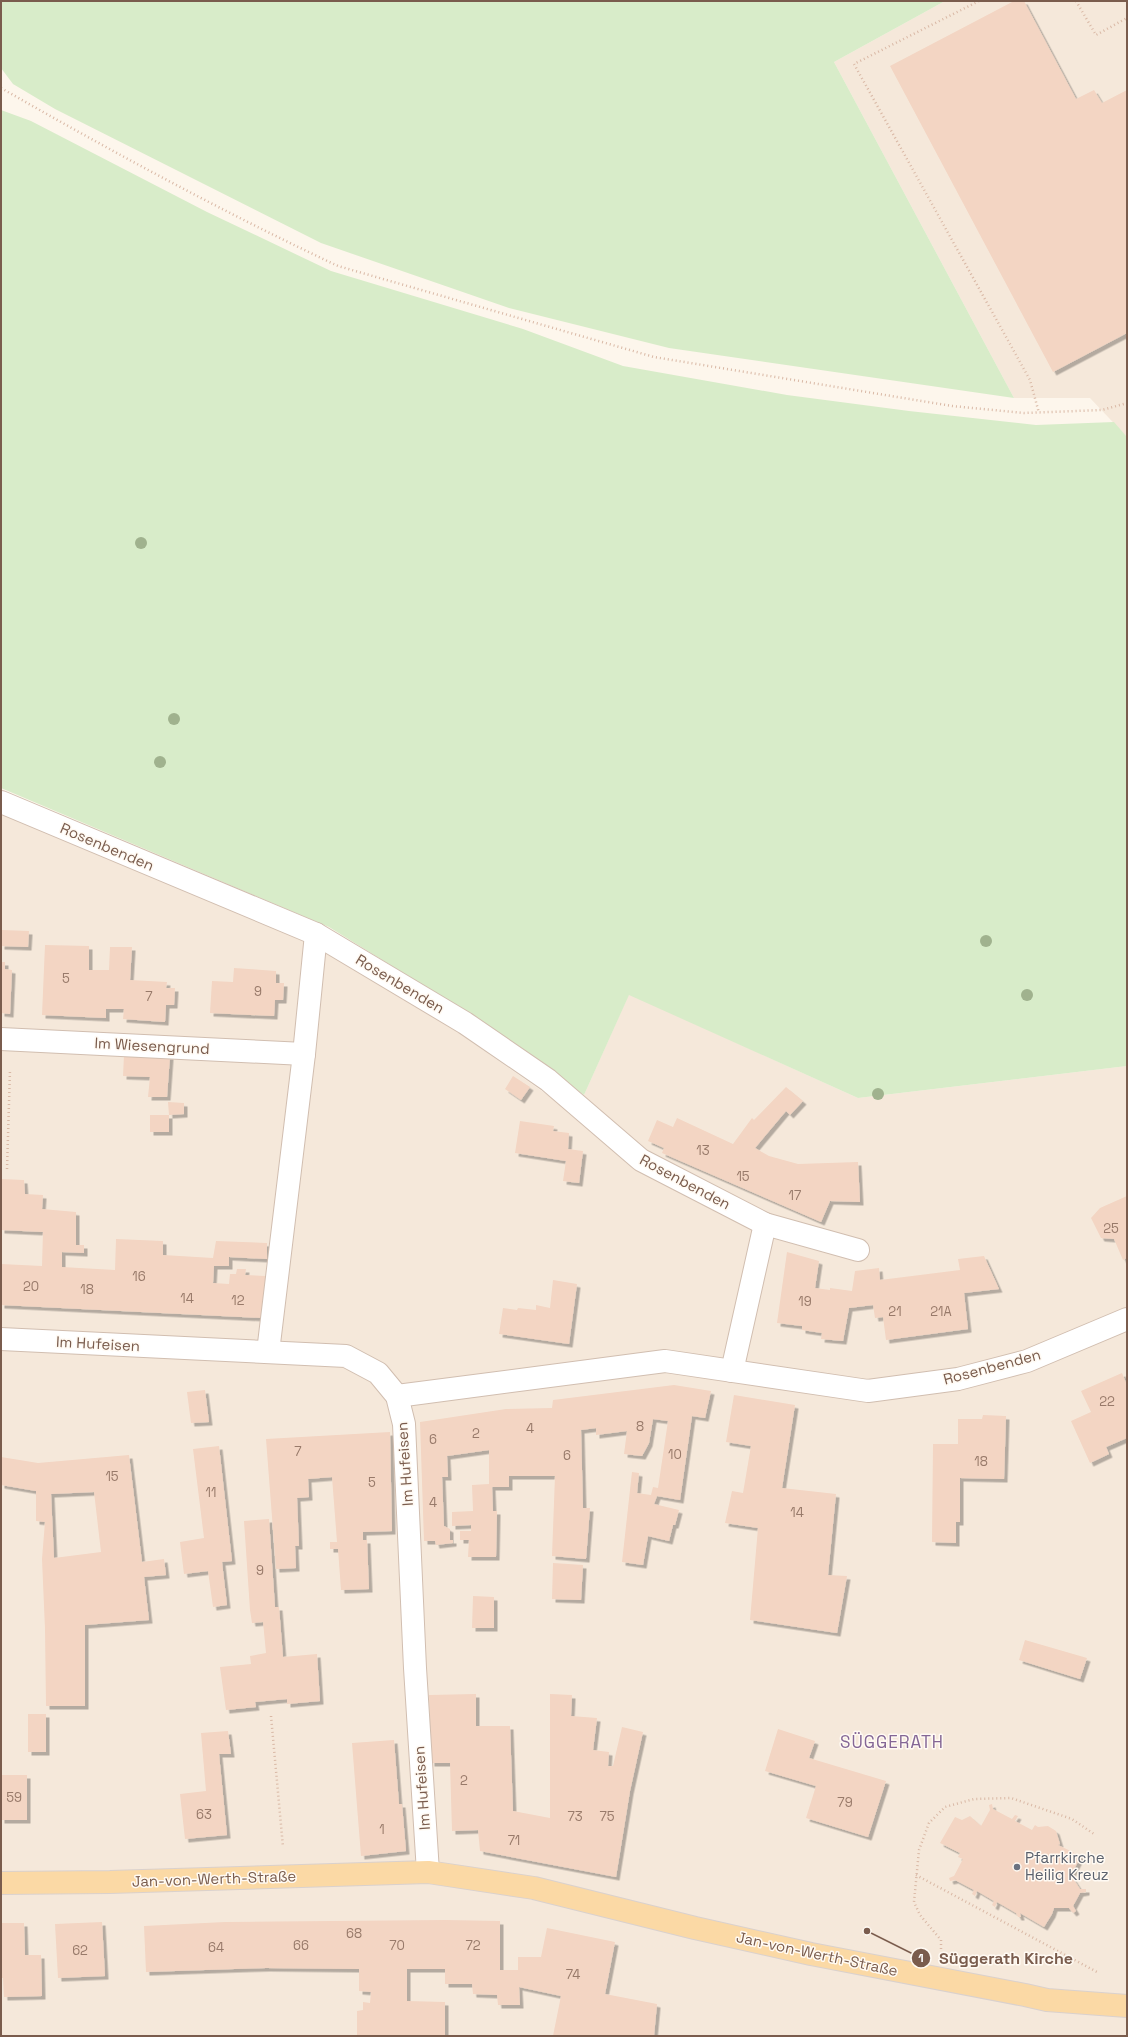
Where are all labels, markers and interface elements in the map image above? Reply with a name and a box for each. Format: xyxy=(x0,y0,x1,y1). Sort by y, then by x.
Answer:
street label: Rosenbenden xyxy=(57,818,157,875)
street label: Rosenbenden xyxy=(352,950,448,1018)
house number: 5 xyxy=(62,970,70,987)
house number: 9 xyxy=(254,983,262,1000)
house number: 7 xyxy=(145,988,153,1005)
street label: Im Wiesengrund xyxy=(94,1033,210,1058)
house number: 13 xyxy=(696,1142,710,1159)
street label: Rosenbenden xyxy=(637,1150,734,1213)
house number: 15 xyxy=(736,1168,750,1185)
house number: 17 xyxy=(789,1187,801,1204)
house number: 25 xyxy=(1103,1220,1119,1237)
house number: 16 xyxy=(132,1268,146,1285)
house number: 20 xyxy=(23,1278,39,1295)
house number: 18 xyxy=(80,1281,94,1298)
house number: 14 xyxy=(180,1290,194,1307)
house number: 12 xyxy=(231,1292,245,1309)
house number: 19 xyxy=(798,1293,812,1310)
house number: 21 xyxy=(888,1303,902,1320)
house number: 21A xyxy=(930,1303,952,1320)
street label: Im Hufeisen xyxy=(55,1332,141,1355)
street label: Rosenbenden xyxy=(941,1344,1043,1389)
house number: 22 xyxy=(1099,1393,1115,1410)
house number: 8 xyxy=(636,1418,644,1435)
house number: 4 xyxy=(526,1420,534,1437)
street label: Im Hufeisen xyxy=(392,1421,417,1507)
house number: 2 xyxy=(472,1425,480,1442)
house number: 6 xyxy=(429,1431,437,1448)
house number: 7 xyxy=(294,1443,302,1460)
house number: 10 xyxy=(668,1446,682,1463)
house number: 6 xyxy=(563,1447,571,1464)
house number: 18 xyxy=(974,1453,988,1470)
house number: 15 xyxy=(105,1468,119,1485)
house number: 5 xyxy=(368,1474,376,1491)
house number: 11 xyxy=(206,1484,216,1501)
house number: 4 xyxy=(429,1494,437,1511)
house number: 14 xyxy=(790,1504,804,1521)
house number: 9 xyxy=(256,1562,264,1579)
district label: SÜGGERATH xyxy=(840,1731,944,1753)
street label: Im Hufeisen xyxy=(409,1745,434,1831)
house number: 2 xyxy=(460,1772,468,1789)
house number: 59 xyxy=(6,1789,22,1806)
house number: 79 xyxy=(837,1794,853,1811)
house number: 63 xyxy=(196,1806,212,1823)
house number: 73 xyxy=(567,1808,583,1825)
house number: 75 xyxy=(599,1808,615,1825)
house number: 1 xyxy=(379,1821,385,1838)
house number: 71 xyxy=(508,1832,520,1849)
place label: Pfarrkirche Heilig Kreuz xyxy=(1025,1848,1109,1884)
marker: Pfarrkirche Heilig Kreuz xyxy=(1012,1862,1022,1872)
street label: Jan-von-Werth-Straße xyxy=(131,1866,297,1891)
house number: 68 xyxy=(346,1925,362,1942)
street label: Jan-von-Werth-Straße xyxy=(735,1927,900,1980)
house number: 66 xyxy=(293,1937,309,1954)
house number: 70 xyxy=(389,1937,405,1954)
house number: 72 xyxy=(465,1937,481,1954)
house number: 64 xyxy=(208,1939,224,1956)
house number: 62 xyxy=(72,1942,88,1959)
callout: Süggerath Kirche xyxy=(911,1944,1081,1972)
text: Süggerath Kirche xyxy=(939,1948,1073,1969)
text: 1 xyxy=(918,1950,924,1966)
house number: 74 xyxy=(566,1966,580,1983)

